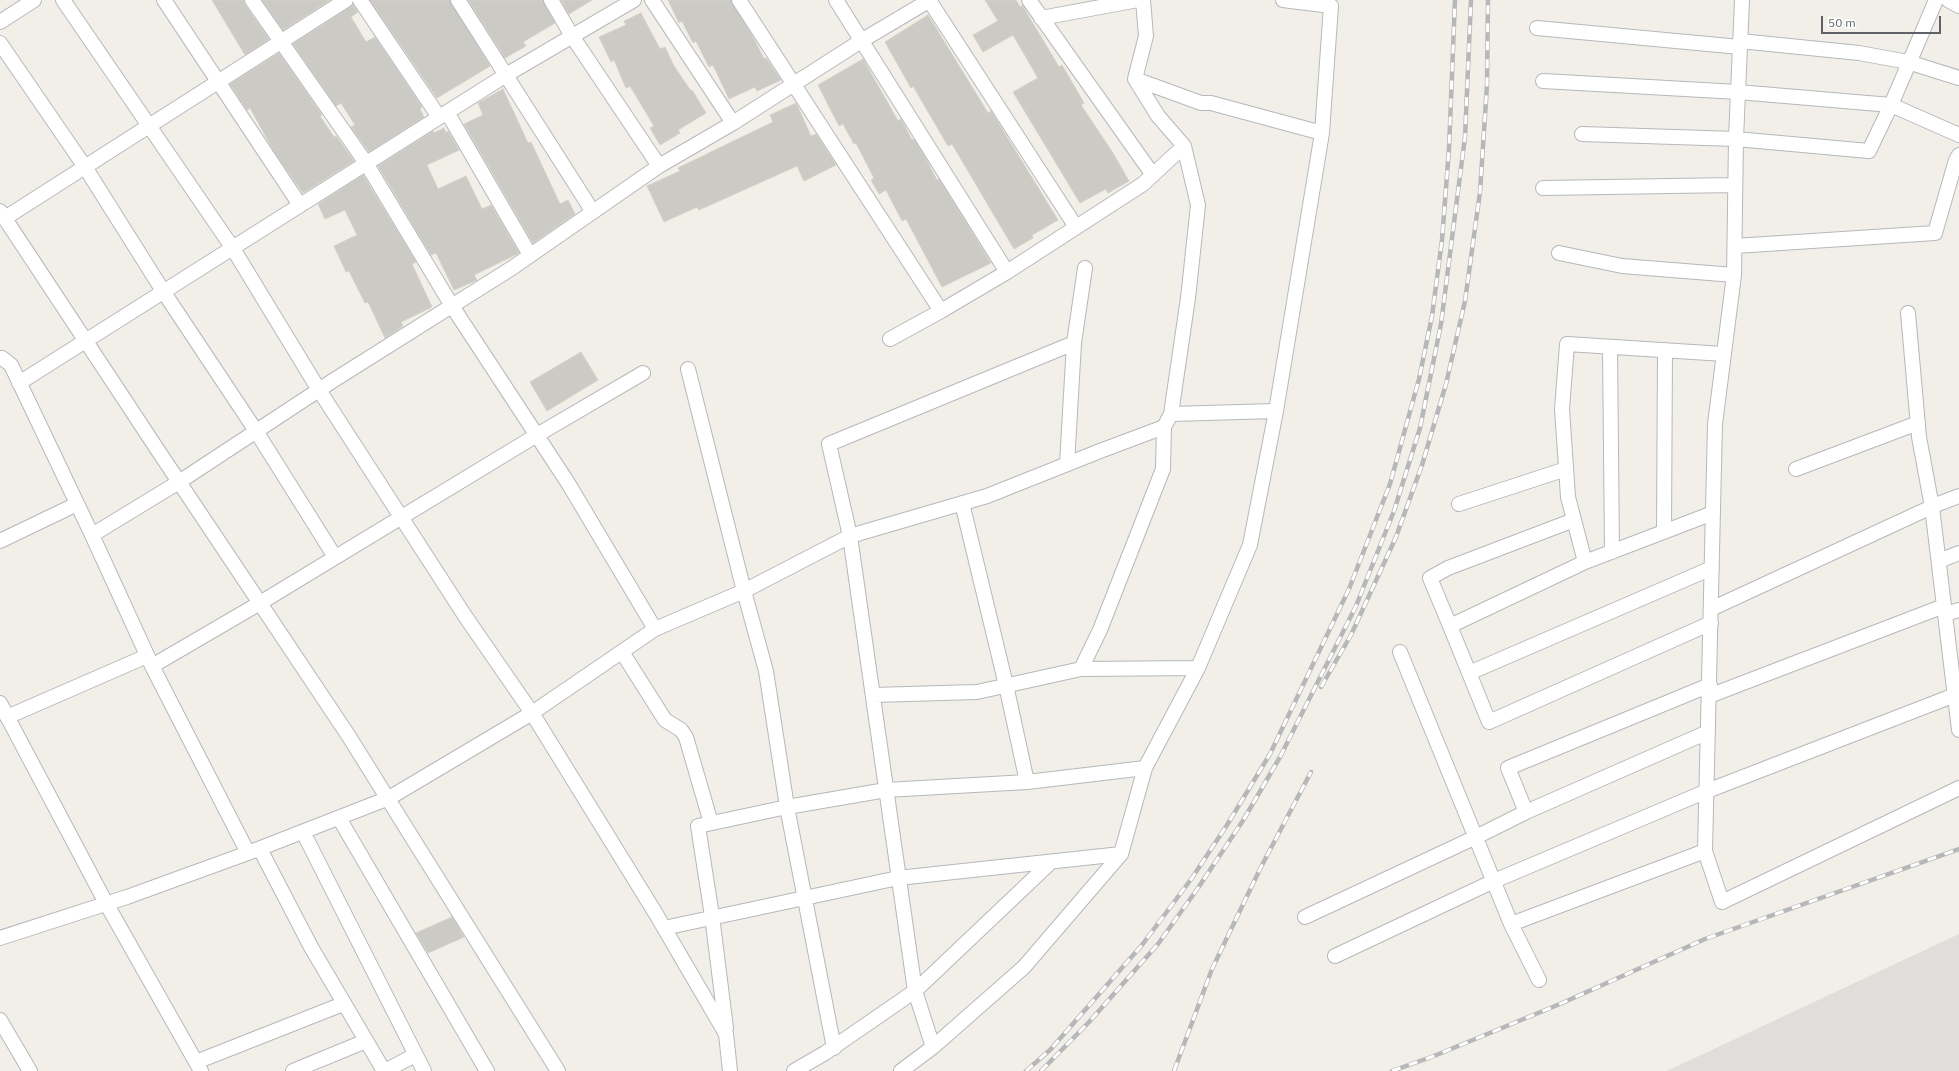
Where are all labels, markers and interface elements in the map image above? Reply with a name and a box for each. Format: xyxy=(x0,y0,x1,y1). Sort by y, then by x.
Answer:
scale bar xyxy=(1823,8,1943,34)
text: 50 m xyxy=(1828,15,1856,30)

